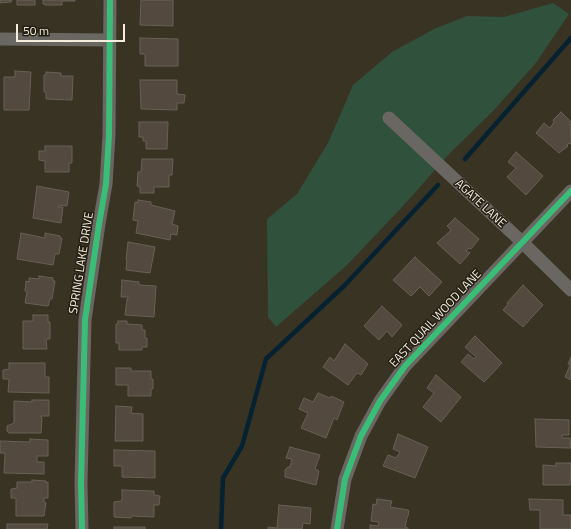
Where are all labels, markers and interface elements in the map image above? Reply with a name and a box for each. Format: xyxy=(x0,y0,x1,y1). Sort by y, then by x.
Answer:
scale bar xyxy=(18,16,127,42)
text: 50 m xyxy=(23,21,49,40)
street label: AGATE LANE xyxy=(452,177,508,231)
street label: SPRING LAKE DRIVE xyxy=(67,211,97,315)
street label: EAST QUAIL WOOD LANE xyxy=(387,267,485,371)

